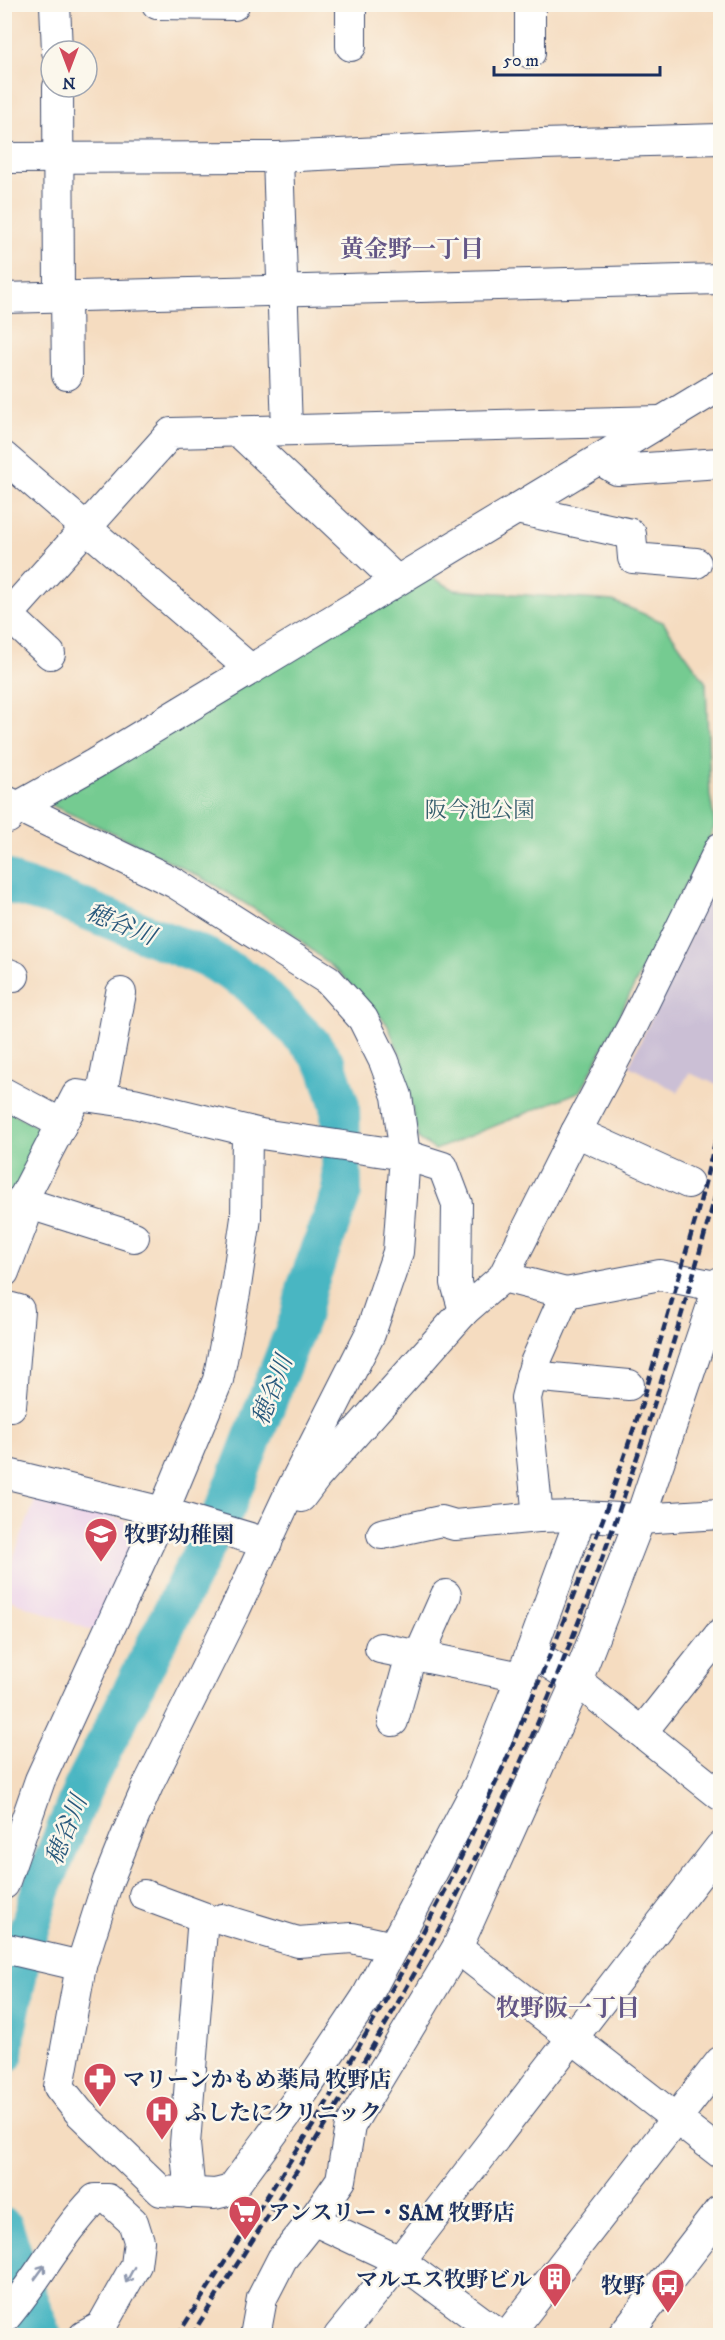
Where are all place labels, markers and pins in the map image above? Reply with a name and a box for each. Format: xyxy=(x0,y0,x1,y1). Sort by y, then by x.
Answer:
school or university icon: 牧野幼稚園 xyxy=(83,1516,119,1563)
place label: 牧野幼稚園 xyxy=(124,1522,234,1549)
pharmacy icon: マリーンかもめ薬局 牧野店 xyxy=(82,2061,118,2108)
place label: マリーンかもめ薬局 牧野店 xyxy=(123,2067,391,2094)
hospital icon: ふしたにクリニック xyxy=(144,2094,180,2141)
place label: ふしたにクリニック xyxy=(185,2100,382,2127)
supermarket icon: アンスリー・SAM 牧野店 xyxy=(227,2194,263,2241)
place label: アンスリー・SAM 牧野店 xyxy=(268,2200,515,2227)
building icon: マルエス牧野ビル xyxy=(537,2261,573,2308)
place label: マルエス牧野ビル xyxy=(356,2267,532,2294)
bus stop icon: 牧野 xyxy=(650,2267,686,2314)
place label: 牧野 xyxy=(601,2273,646,2300)

